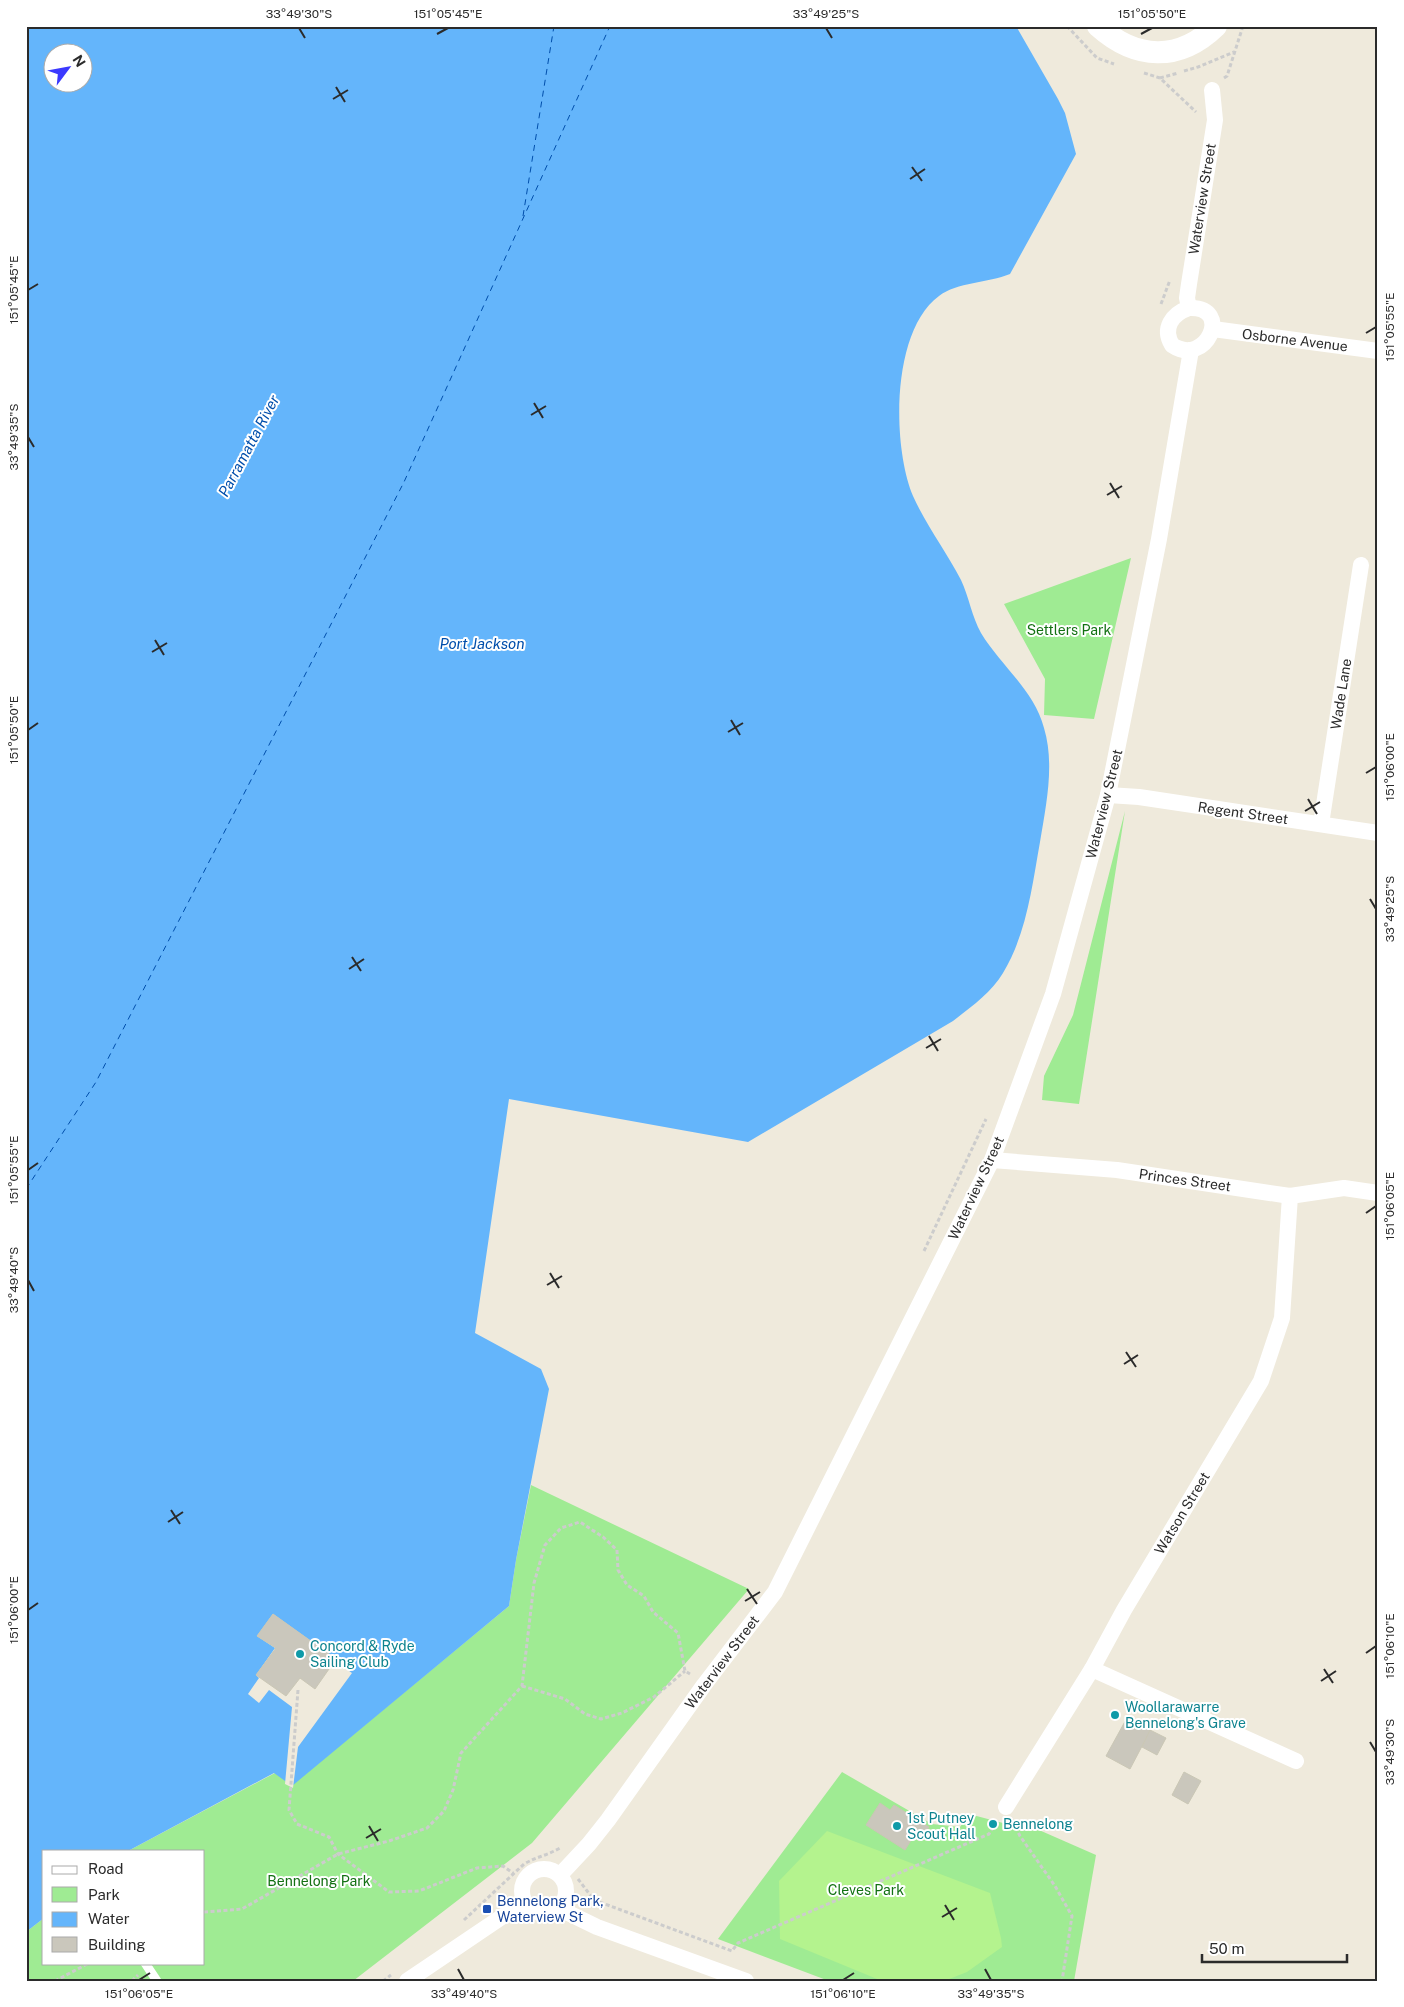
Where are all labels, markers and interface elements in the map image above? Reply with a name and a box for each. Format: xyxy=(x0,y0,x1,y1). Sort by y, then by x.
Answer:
text: 33°49'30"S xyxy=(266,7,332,21)
text: 151°05'45"E xyxy=(414,7,482,21)
text: 33°49'25"S xyxy=(793,7,859,21)
text: 151°05'50"E xyxy=(1118,7,1186,21)
north arrow xyxy=(42,42,92,92)
text: N xyxy=(69,52,89,70)
street label: Waterview Street xyxy=(1185,142,1219,256)
text: 151°05'45"E xyxy=(7,256,21,324)
text: 151°05'55"E xyxy=(1383,293,1397,361)
street label: Osborne Avenue xyxy=(1241,326,1349,354)
water label: Parramatta River xyxy=(215,392,283,499)
text: 33°49'35"S xyxy=(7,403,21,471)
park label: Settlers Park xyxy=(1027,622,1111,638)
water label: Port Jackson xyxy=(439,635,525,652)
street label: Wade Lane xyxy=(1327,657,1355,731)
text: 151°05'50"E xyxy=(7,696,21,764)
text: 151°06'00"E xyxy=(1383,733,1397,801)
street label: Waterview Street xyxy=(1083,747,1125,861)
street label: Regent Street xyxy=(1197,799,1289,827)
text: 33°49'25"S xyxy=(1383,876,1397,942)
street label: Waterview Street xyxy=(945,1134,1007,1242)
text: 151°05'55"E xyxy=(7,1136,21,1204)
street label: Princes Street xyxy=(1138,1166,1232,1194)
text: 151°06'05"E xyxy=(1383,1172,1397,1240)
text: 33°49'40"S xyxy=(7,1247,21,1313)
street label: Watson Street xyxy=(1151,1469,1213,1557)
text: 151°06'00"E xyxy=(7,1576,21,1644)
street label: Waterview Street xyxy=(682,1612,762,1712)
text: 151°06'10"E xyxy=(1383,1613,1397,1679)
place label: Concord & Ryde Sailing Club xyxy=(310,1638,415,1670)
marker: Concord & Ryde Sailing Club xyxy=(294,1648,306,1660)
place label: Woollarawarre Bennelong's Grave xyxy=(1125,1699,1246,1731)
marker: Woollarawarre Bennelong's Grave xyxy=(1109,1709,1121,1721)
text: 33°49'30"S xyxy=(1383,1719,1397,1785)
place label: 1st Putney Scout Hall xyxy=(907,1810,976,1842)
place label: Bennelong xyxy=(1003,1816,1073,1832)
marker: Bennelong xyxy=(987,1818,999,1830)
marker: 1st Putney Scout Hall xyxy=(891,1820,903,1832)
legend xyxy=(42,1850,205,1964)
text: Road xyxy=(88,1860,124,1877)
park label: Bennelong Park xyxy=(267,1873,371,1889)
park label: Cleves Park xyxy=(828,1882,904,1898)
text: Park xyxy=(88,1886,120,1903)
place label: Bennelong Park, Waterview St xyxy=(497,1893,604,1925)
marker: Bennelong Park, Waterview St xyxy=(481,1903,493,1915)
text: Water xyxy=(88,1910,130,1927)
scale bar xyxy=(1202,1932,1346,1964)
text: Building xyxy=(88,1936,146,1953)
text: 50 m xyxy=(1209,1940,1244,1957)
text: 151°06'05"E xyxy=(105,1987,173,2001)
text: 33°49'40"S xyxy=(431,1987,497,2001)
text: 151°06'10"E xyxy=(810,1987,876,2001)
text: 33°49'35"S xyxy=(957,1987,1025,2001)

